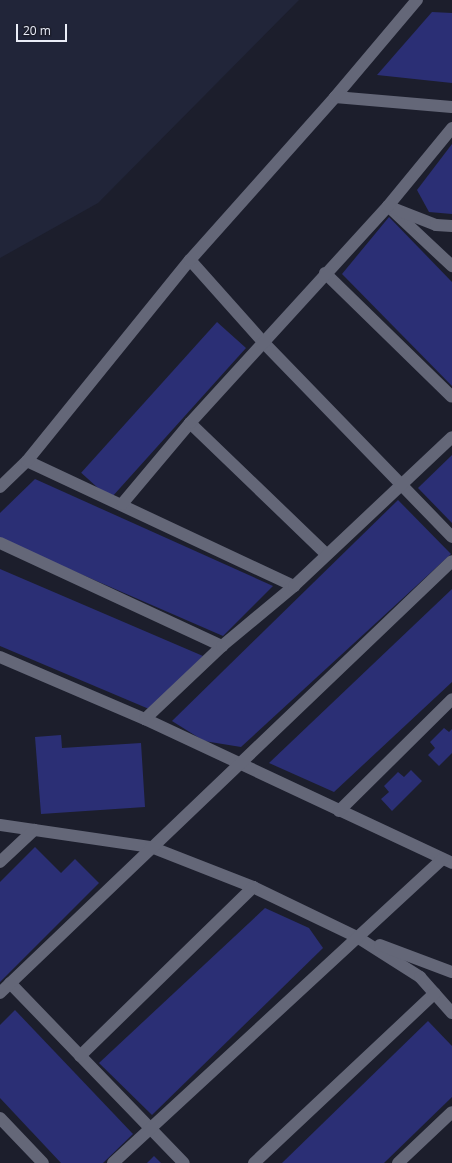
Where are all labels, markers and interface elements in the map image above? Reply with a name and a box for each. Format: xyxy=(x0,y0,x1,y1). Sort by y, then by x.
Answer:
scale bar xyxy=(18,16,69,42)
text: 20 m xyxy=(23,22,51,39)

